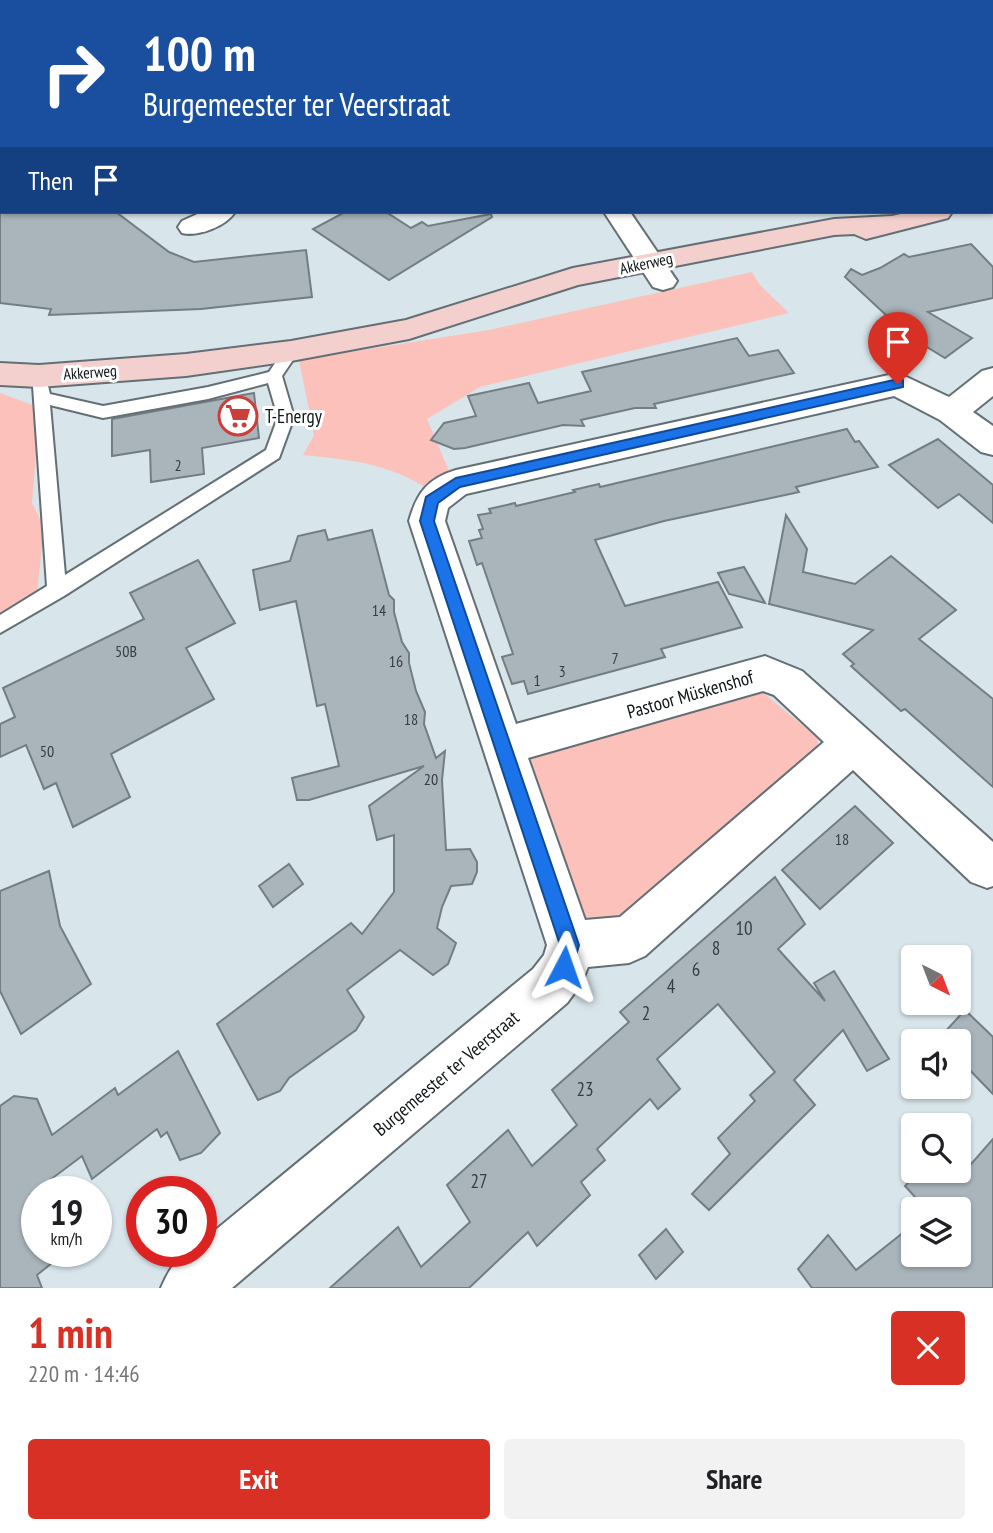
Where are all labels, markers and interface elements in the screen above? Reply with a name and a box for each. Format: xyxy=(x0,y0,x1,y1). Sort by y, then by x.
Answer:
text: 100 m xyxy=(143,21,256,85)
icon: right xyxy=(28,28,119,119)
text: Burgemeester ter Veerstraat xyxy=(143,83,450,125)
icon: arrive xyxy=(87,161,125,199)
text: Then xyxy=(28,164,73,197)
street label: Akkerweg xyxy=(618,248,674,278)
pin xyxy=(868,312,928,384)
icon: arrive xyxy=(879,323,917,361)
street label: Akkerweg xyxy=(63,360,117,384)
supermarket icon: T-Energy xyxy=(217,395,259,437)
place label: T-Energy xyxy=(265,404,323,428)
house number: 2 xyxy=(174,455,182,475)
house number: 14 xyxy=(372,600,386,620)
house number: 50B xyxy=(115,641,137,661)
house number: 7 xyxy=(611,648,619,668)
house number: 16 xyxy=(389,651,403,671)
house number: 3 xyxy=(558,661,566,681)
street label: Pastoor Müskenshof xyxy=(624,664,757,724)
house number: 1 xyxy=(533,670,541,690)
house number: 18 xyxy=(404,709,418,729)
house number: 50 xyxy=(40,741,54,761)
house number: 20 xyxy=(424,769,438,789)
house number: 18 xyxy=(835,829,849,849)
house number: 10 xyxy=(735,916,753,940)
position arrow xyxy=(527,930,601,1004)
house number: 8 xyxy=(712,936,720,960)
north arrow xyxy=(901,945,971,1015)
map controls xyxy=(901,945,971,1267)
house number: 6 xyxy=(692,957,700,981)
house number: 4 xyxy=(667,974,676,998)
house number: 2 xyxy=(642,1001,650,1025)
street label: Burgemeester ter Veerstraat xyxy=(368,1005,524,1141)
button: sound xyxy=(901,1029,971,1099)
house number: 23 xyxy=(576,1077,594,1101)
button: search xyxy=(901,1113,971,1183)
house number: 27 xyxy=(470,1169,488,1193)
speed limit sign: 30 xyxy=(126,1176,217,1267)
text: 19 xyxy=(50,1189,83,1235)
button: layers xyxy=(901,1197,971,1267)
text: km/h xyxy=(51,1227,82,1250)
text: 1 min xyxy=(28,1305,113,1360)
button: close xyxy=(891,1311,965,1385)
text: 220 m · 14:46 xyxy=(28,1359,140,1388)
button: Exit xyxy=(28,1439,490,1519)
button: Share xyxy=(504,1439,965,1519)

